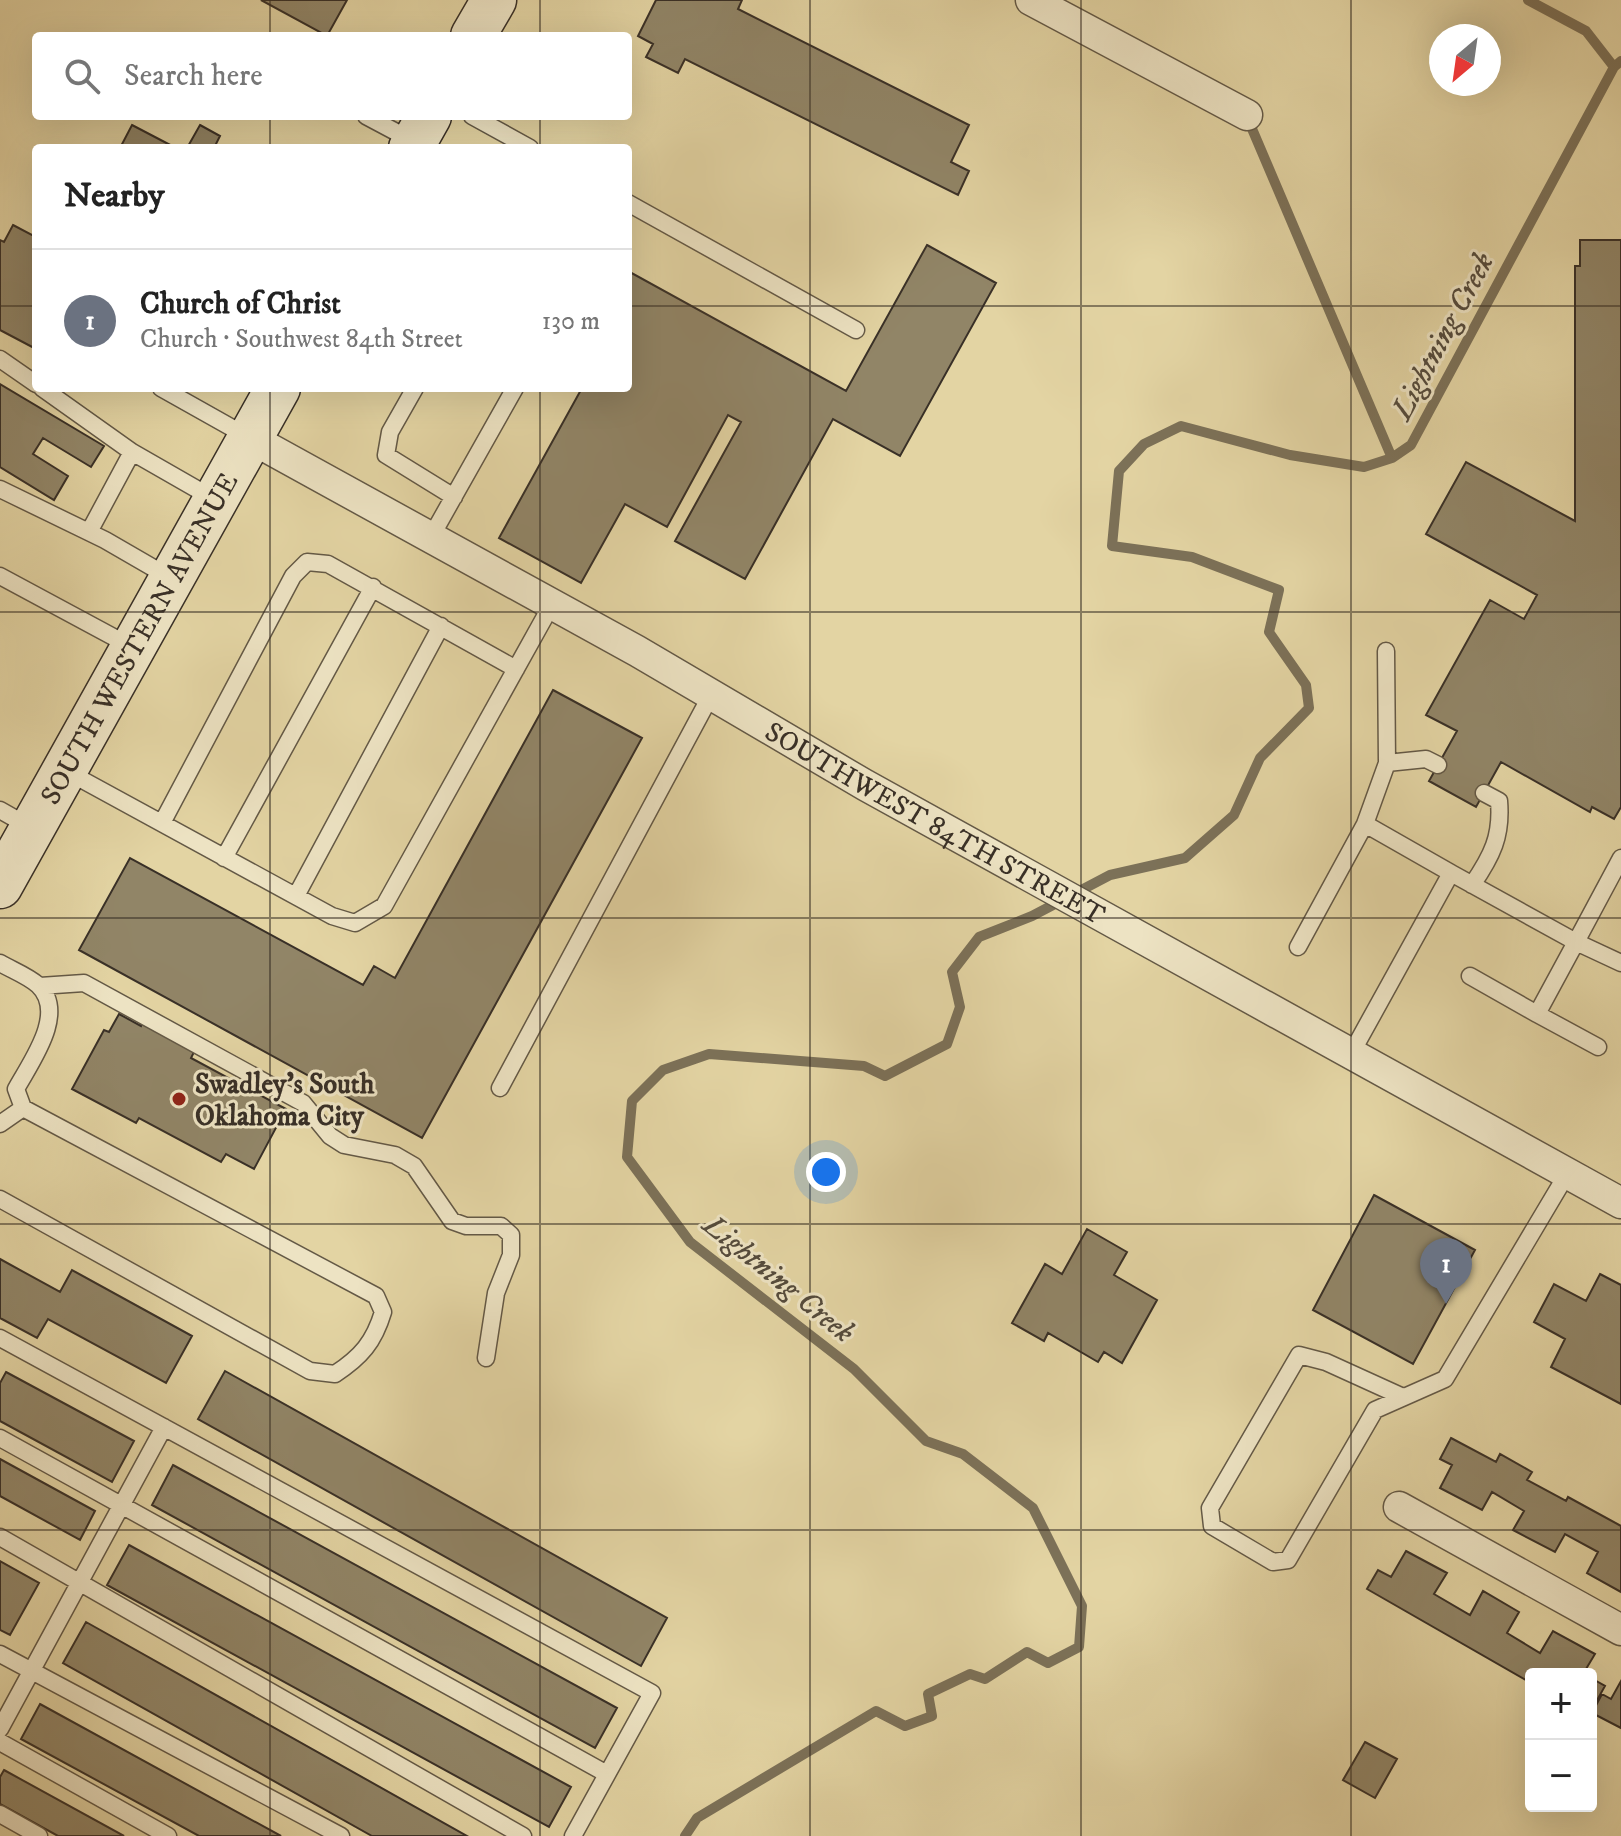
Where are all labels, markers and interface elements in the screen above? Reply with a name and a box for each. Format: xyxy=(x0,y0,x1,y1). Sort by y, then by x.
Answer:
north arrow xyxy=(1429,24,1501,96)
search box xyxy=(32,32,632,120)
icon: search xyxy=(60,54,104,98)
text: Search here xyxy=(124,58,263,95)
text: Nearby xyxy=(64,175,165,217)
water label: Lightning Creek xyxy=(1383,246,1503,428)
text: Church of Christ xyxy=(140,286,341,323)
text: 1 xyxy=(85,305,95,338)
text: 130 m xyxy=(542,305,600,338)
text: Church · Southwest 84th Street xyxy=(140,323,463,356)
street label: SOUTH WESTERN AVENUE xyxy=(33,467,246,811)
street label: SOUTHWEST 84TH STREET xyxy=(758,714,1111,933)
place label: Swadley’s South Oklahoma City xyxy=(195,1067,375,1134)
marker: Swadley’s South Oklahoma City xyxy=(170,1090,188,1108)
your location xyxy=(806,1152,846,1192)
water label: Lightning Creek xyxy=(693,1206,861,1352)
pin: 1 xyxy=(1420,1238,1472,1304)
map controls xyxy=(1525,1668,1597,1812)
button: + xyxy=(1525,1668,1597,1740)
button: − xyxy=(1525,1740,1597,1812)

